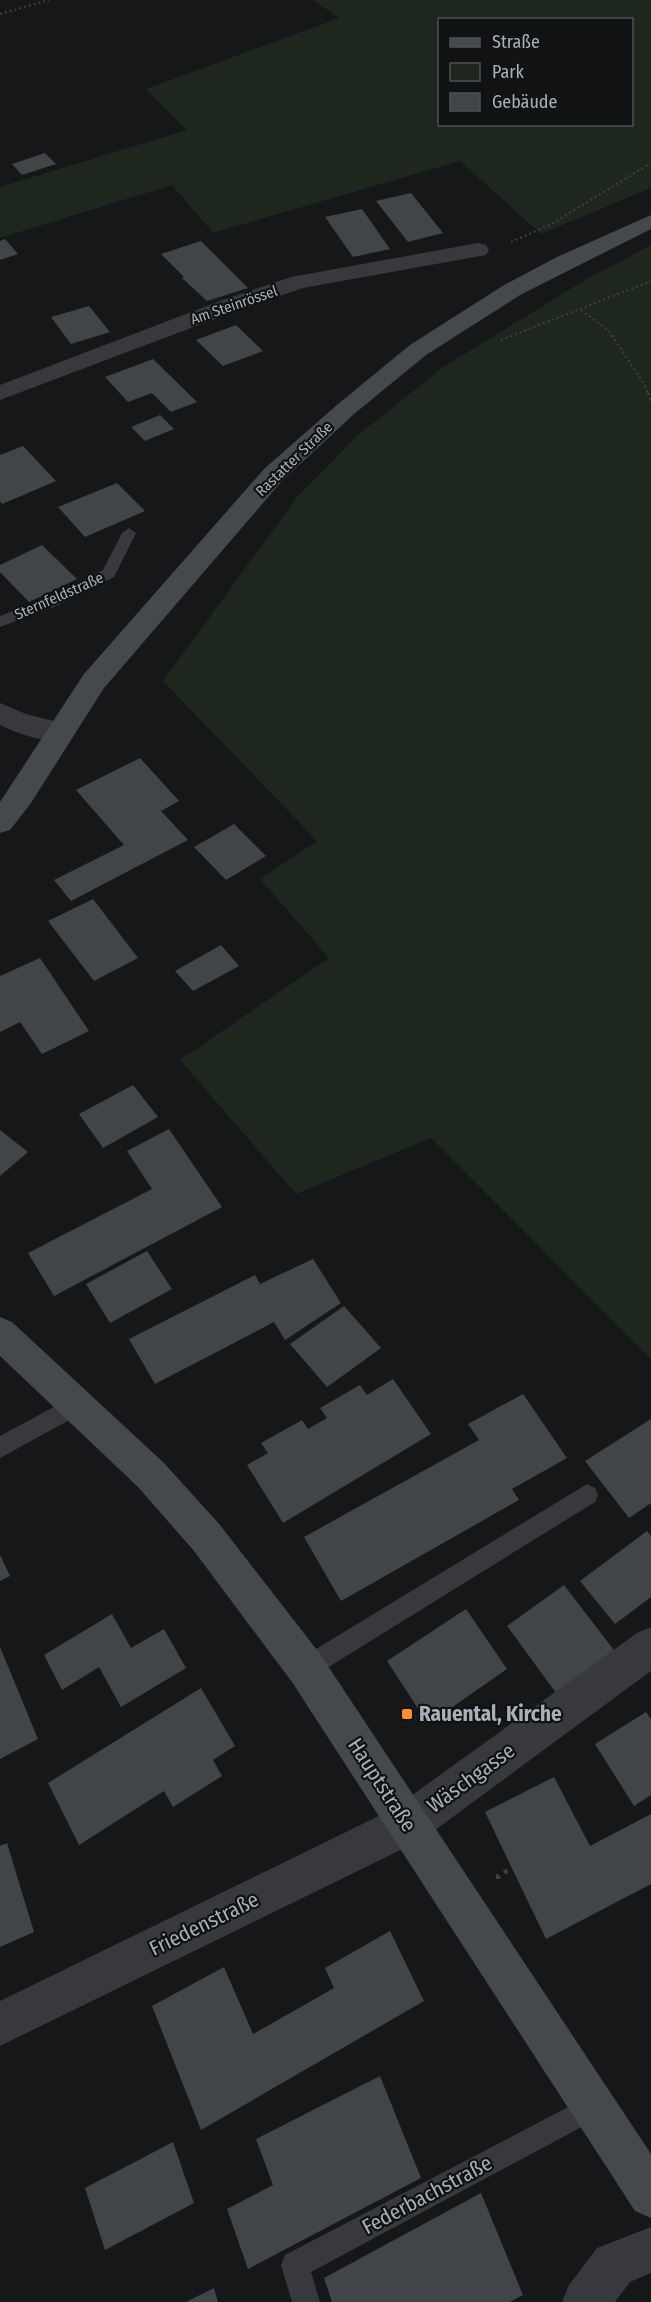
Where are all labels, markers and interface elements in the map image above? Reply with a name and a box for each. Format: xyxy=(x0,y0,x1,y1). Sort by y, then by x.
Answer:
legend xyxy=(438,18,633,126)
text: Straße xyxy=(492,31,540,53)
text: Park xyxy=(492,61,525,83)
text: Gebäude xyxy=(492,91,558,113)
street label: Am Steinrössel xyxy=(188,282,280,328)
street label: Rastatter Straße xyxy=(252,418,336,500)
street label: Sternfeldstraße xyxy=(12,568,106,624)
place label: Rauental, Kirche xyxy=(419,1701,562,1727)
marker: Rauental, Kirche xyxy=(400,1707,414,1721)
street label: Hauptstraße xyxy=(342,1733,422,1837)
street label: Wäschgasse xyxy=(422,1738,520,1818)
street label: Friedenstraße xyxy=(145,1886,263,1962)
street label: Federbachstraße xyxy=(358,2150,496,2240)

